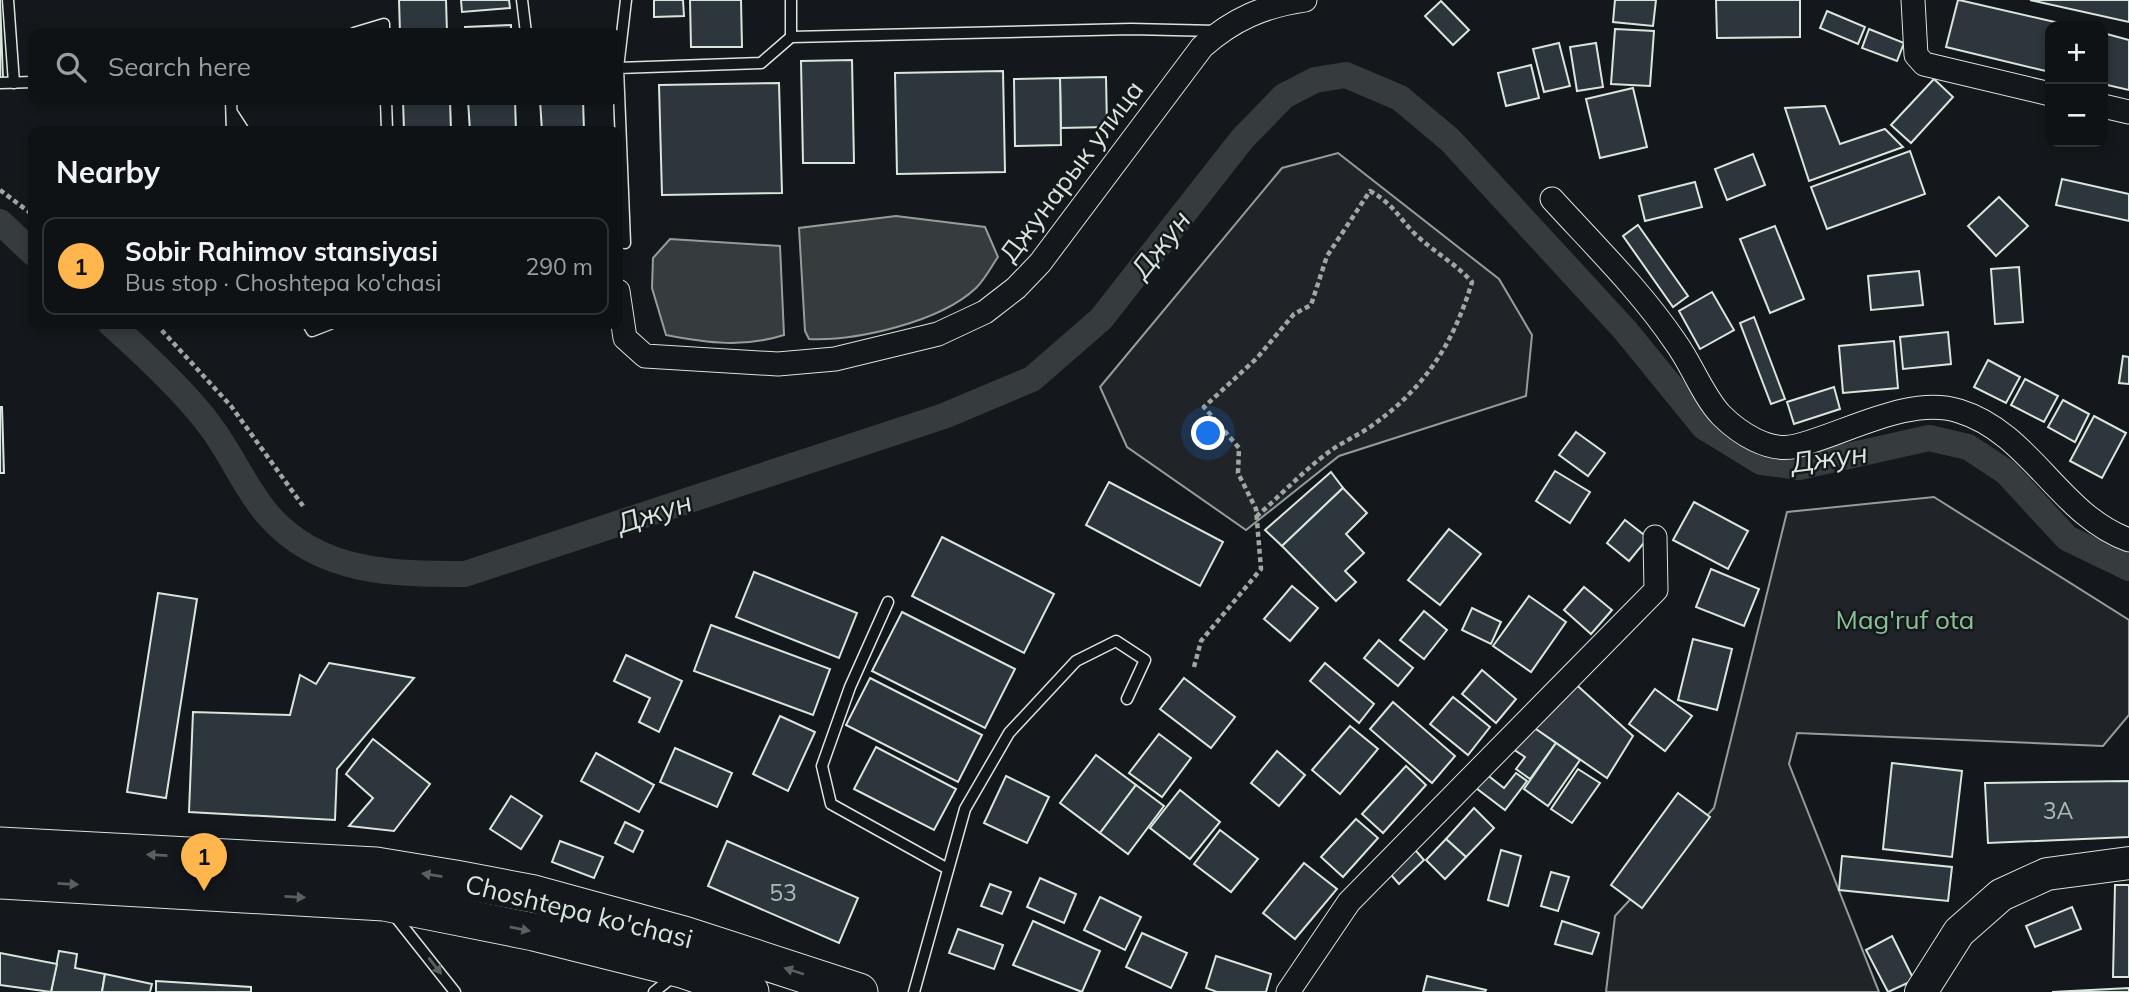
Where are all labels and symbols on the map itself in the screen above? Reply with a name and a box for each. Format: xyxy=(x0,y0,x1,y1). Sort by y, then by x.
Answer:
street label: Джунарык улица xyxy=(992,74,1150,268)
water label: Джун xyxy=(1121,203,1197,287)
your location xyxy=(1191,416,1225,450)
water label: Джун xyxy=(1787,434,1870,480)
water label: Джун xyxy=(610,483,696,541)
park label: Mag'ruf ota xyxy=(1836,603,1974,636)
house number: 3A xyxy=(2043,796,2073,825)
pin: 1 xyxy=(181,833,227,891)
one-way arrow xyxy=(145,849,167,860)
street label: Choshtepa ko'chasi xyxy=(462,867,696,955)
one-way arrow xyxy=(421,870,443,881)
one-way arrow xyxy=(57,878,79,889)
house number: 53 xyxy=(769,878,797,907)
one-way arrow xyxy=(285,891,307,902)
one-way arrow xyxy=(509,923,531,934)
one-way arrow xyxy=(427,957,442,975)
one-way arrow xyxy=(783,965,804,976)

